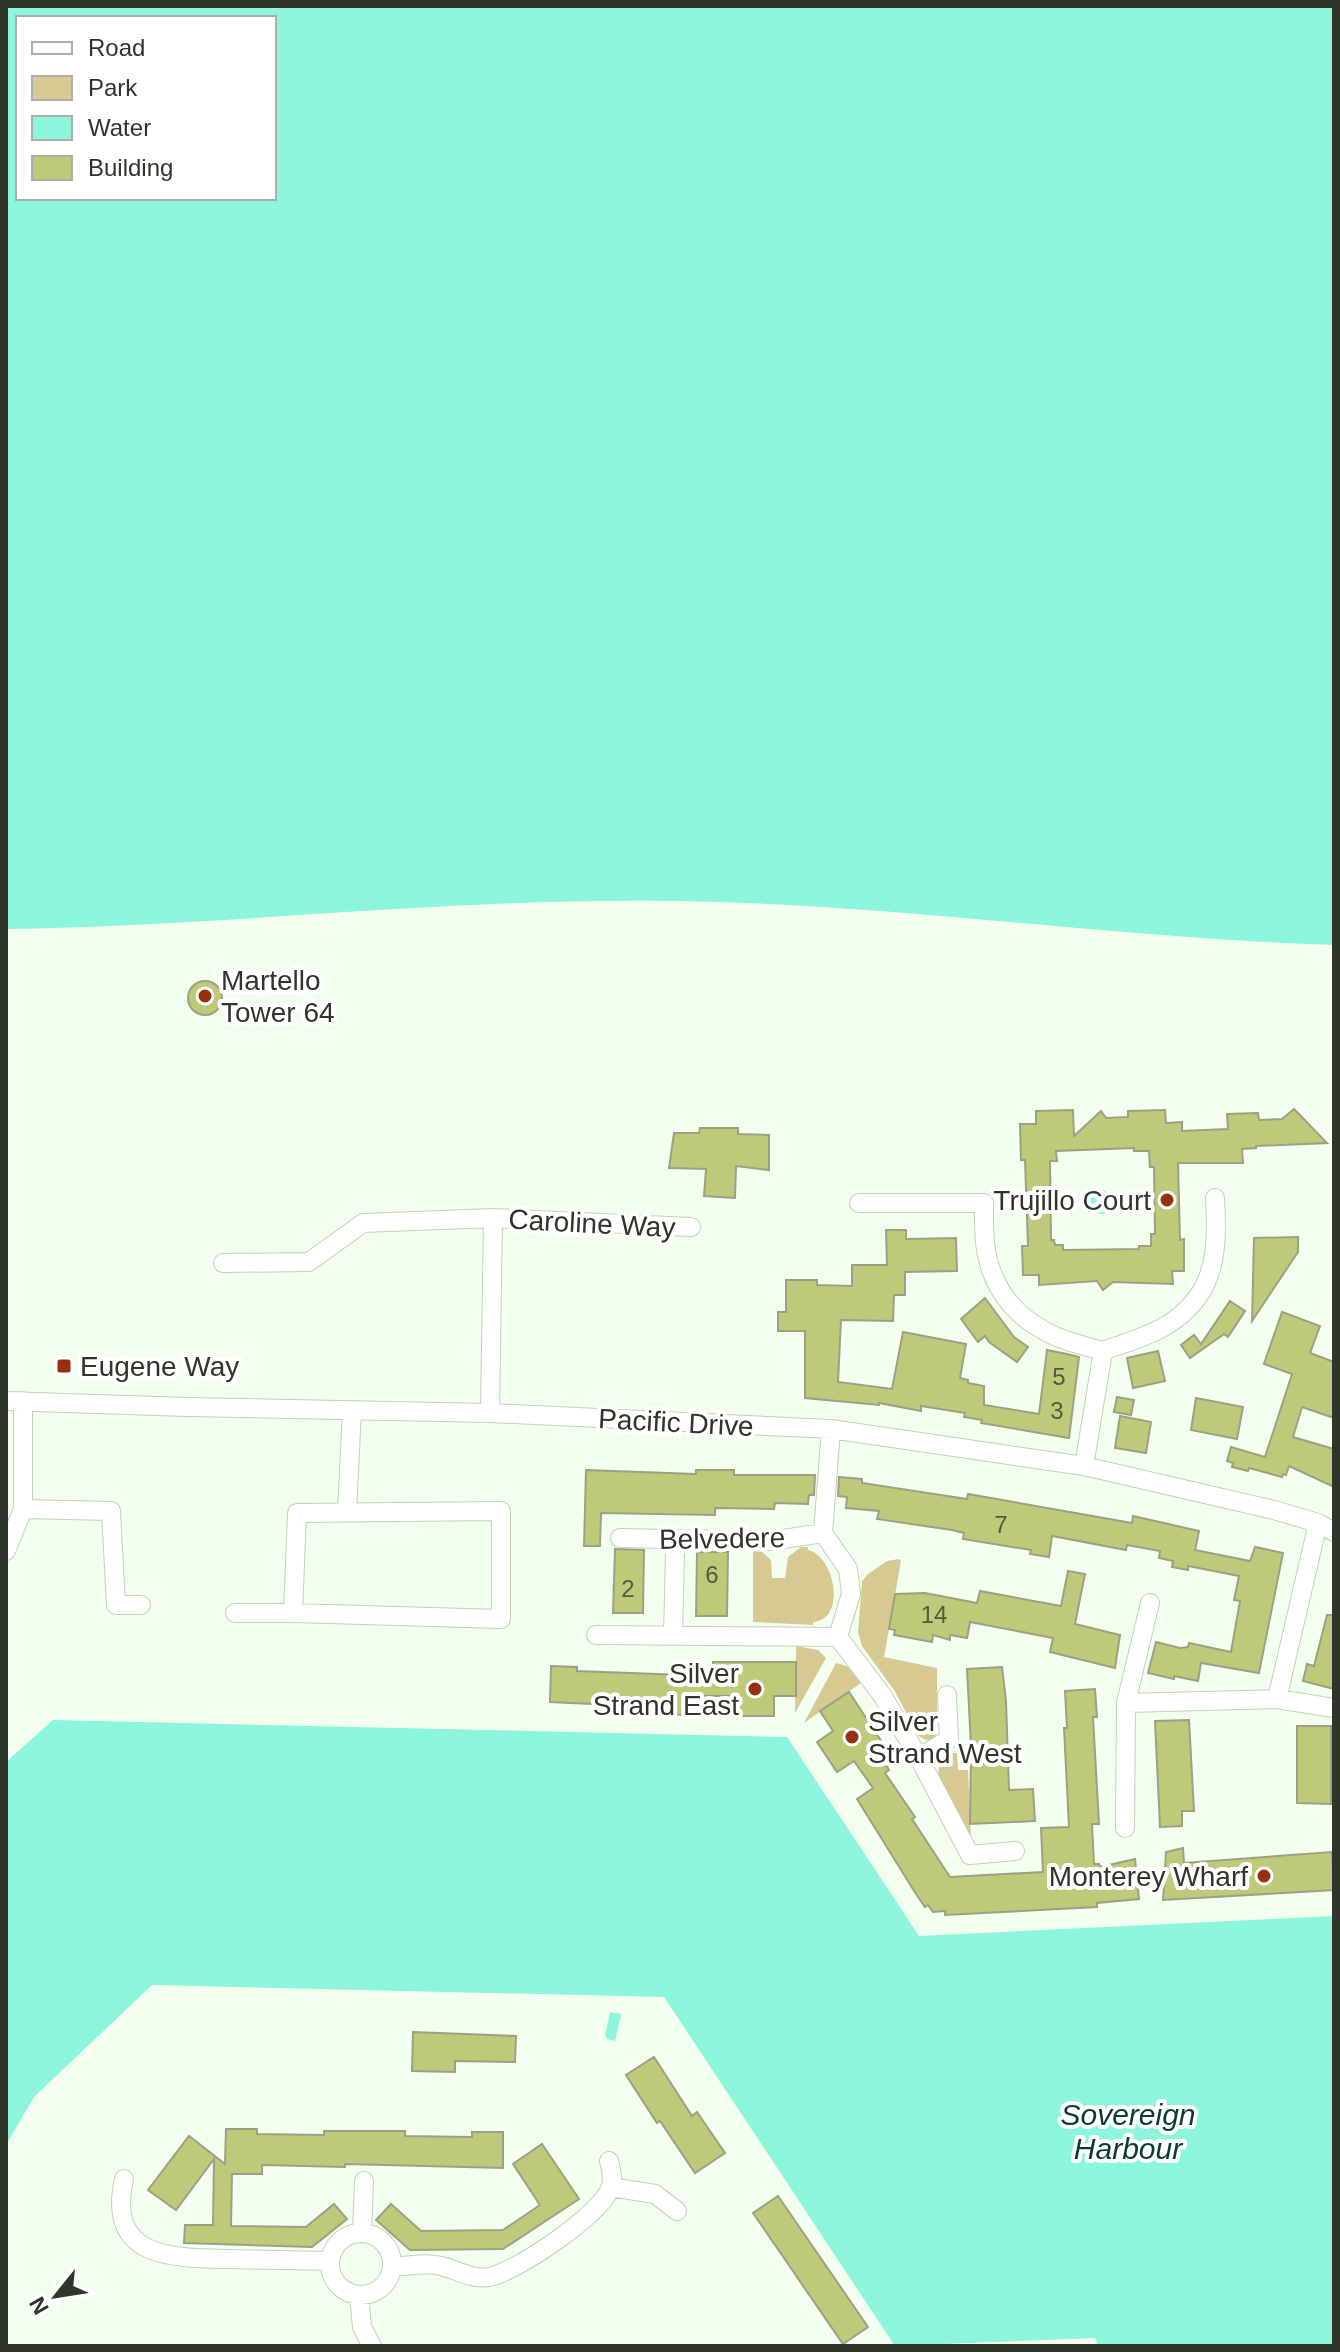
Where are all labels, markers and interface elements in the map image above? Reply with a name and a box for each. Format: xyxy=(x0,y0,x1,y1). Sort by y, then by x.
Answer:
legend xyxy=(16,16,276,200)
text: Road xyxy=(88,34,145,61)
text: Park xyxy=(88,74,138,101)
text: Water xyxy=(88,114,151,141)
text: Building xyxy=(88,154,173,181)
place label: Martello Tower 64 xyxy=(221,965,335,1028)
marker: Martello Tower 64 xyxy=(196,987,214,1005)
place label: Trujillo Court xyxy=(993,1185,1151,1216)
marker: Trujillo Court xyxy=(1158,1191,1176,1209)
street label: Caroline Way xyxy=(508,1204,676,1243)
place label: Eugene Way xyxy=(80,1351,239,1382)
marker: Eugene Way xyxy=(55,1357,73,1375)
house number: 5 xyxy=(1052,1363,1066,1390)
house number: 3 xyxy=(1050,1397,1064,1424)
street label: Pacific Drive xyxy=(597,1403,754,1442)
house number: 7 xyxy=(994,1511,1008,1538)
street label: Belvedere xyxy=(659,1522,785,1555)
house number: 6 xyxy=(705,1561,719,1588)
house number: 2 xyxy=(621,1575,635,1602)
house number: 14 xyxy=(921,1601,947,1628)
place label: Silver Strand East xyxy=(593,1658,739,1721)
marker: Silver Strand East xyxy=(746,1680,764,1698)
place label: Silver Strand West xyxy=(868,1706,1022,1769)
marker: Silver Strand West xyxy=(843,1728,861,1746)
place label: Monterey Wharf xyxy=(1049,1861,1248,1892)
marker: Monterey Wharf xyxy=(1255,1867,1273,1885)
water label: Sovereign Harbour xyxy=(1060,2098,1196,2165)
north arrow xyxy=(16,2256,96,2336)
text: N xyxy=(24,2293,54,2319)

